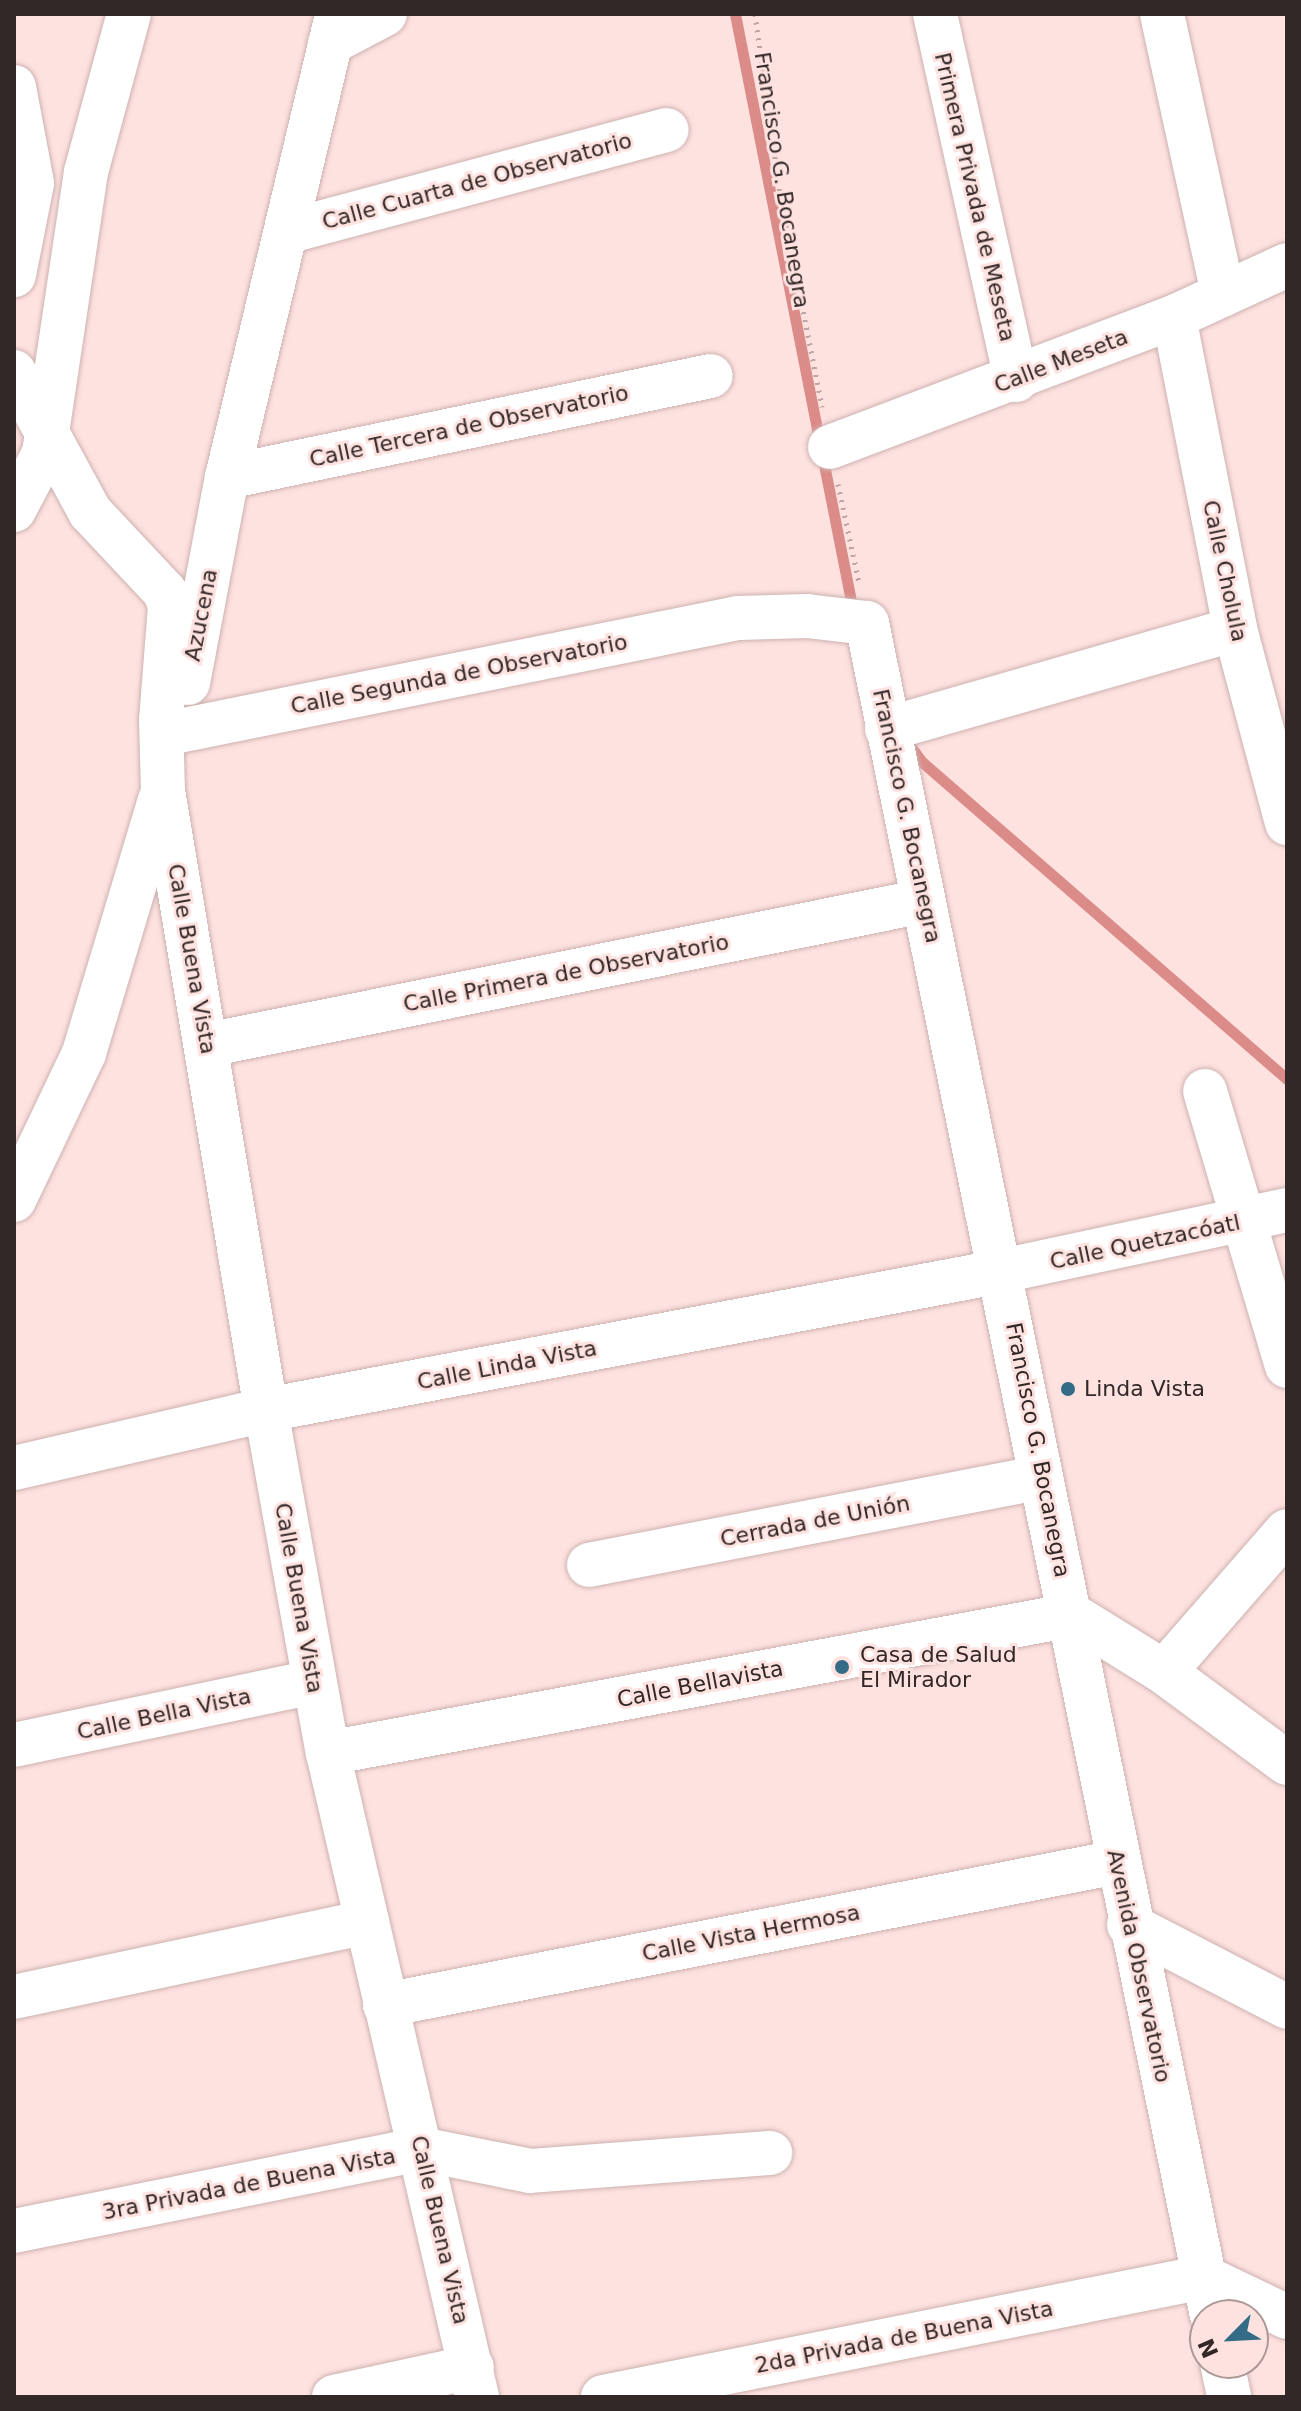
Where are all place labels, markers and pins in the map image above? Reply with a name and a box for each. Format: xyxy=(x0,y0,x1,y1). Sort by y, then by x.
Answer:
place label: Linda Vista xyxy=(1084,1376,1205,1402)
marker: Linda Vista xyxy=(1059,1380,1077,1398)
place label: Casa de Salud El Mirador xyxy=(860,1641,1017,1692)
marker: Casa de Salud El Mirador xyxy=(831,1656,853,1678)

